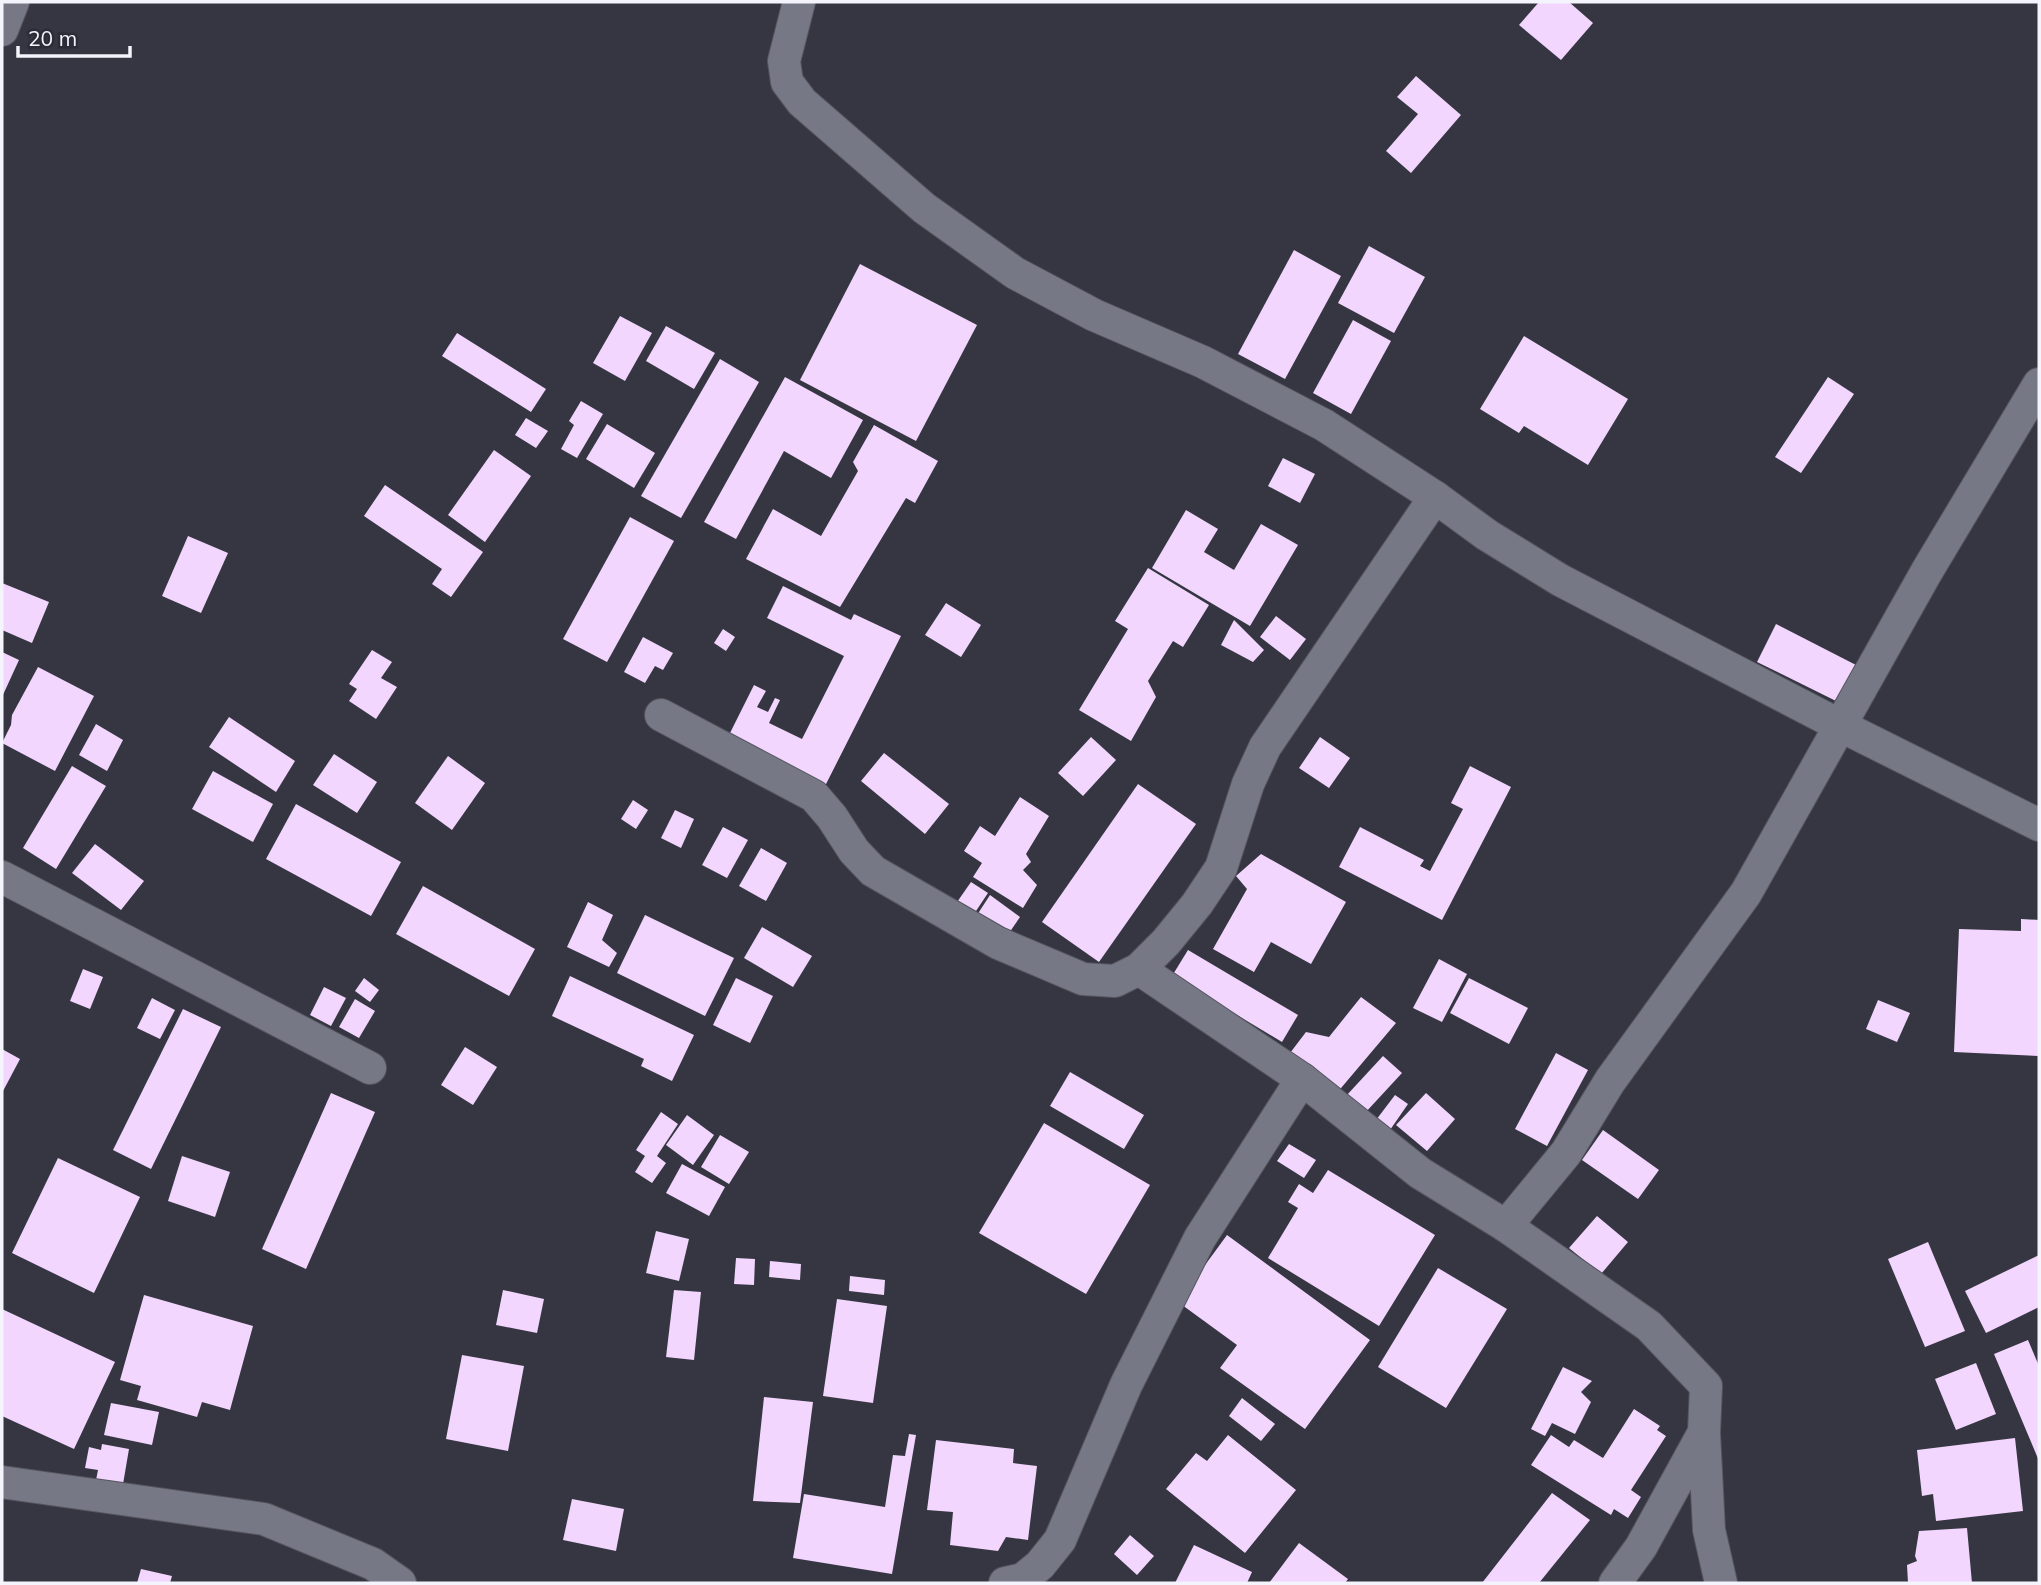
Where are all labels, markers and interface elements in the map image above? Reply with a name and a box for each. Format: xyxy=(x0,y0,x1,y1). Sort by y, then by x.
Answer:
scale bar xyxy=(18,14,130,58)
text: 20 m xyxy=(28,25,77,51)

